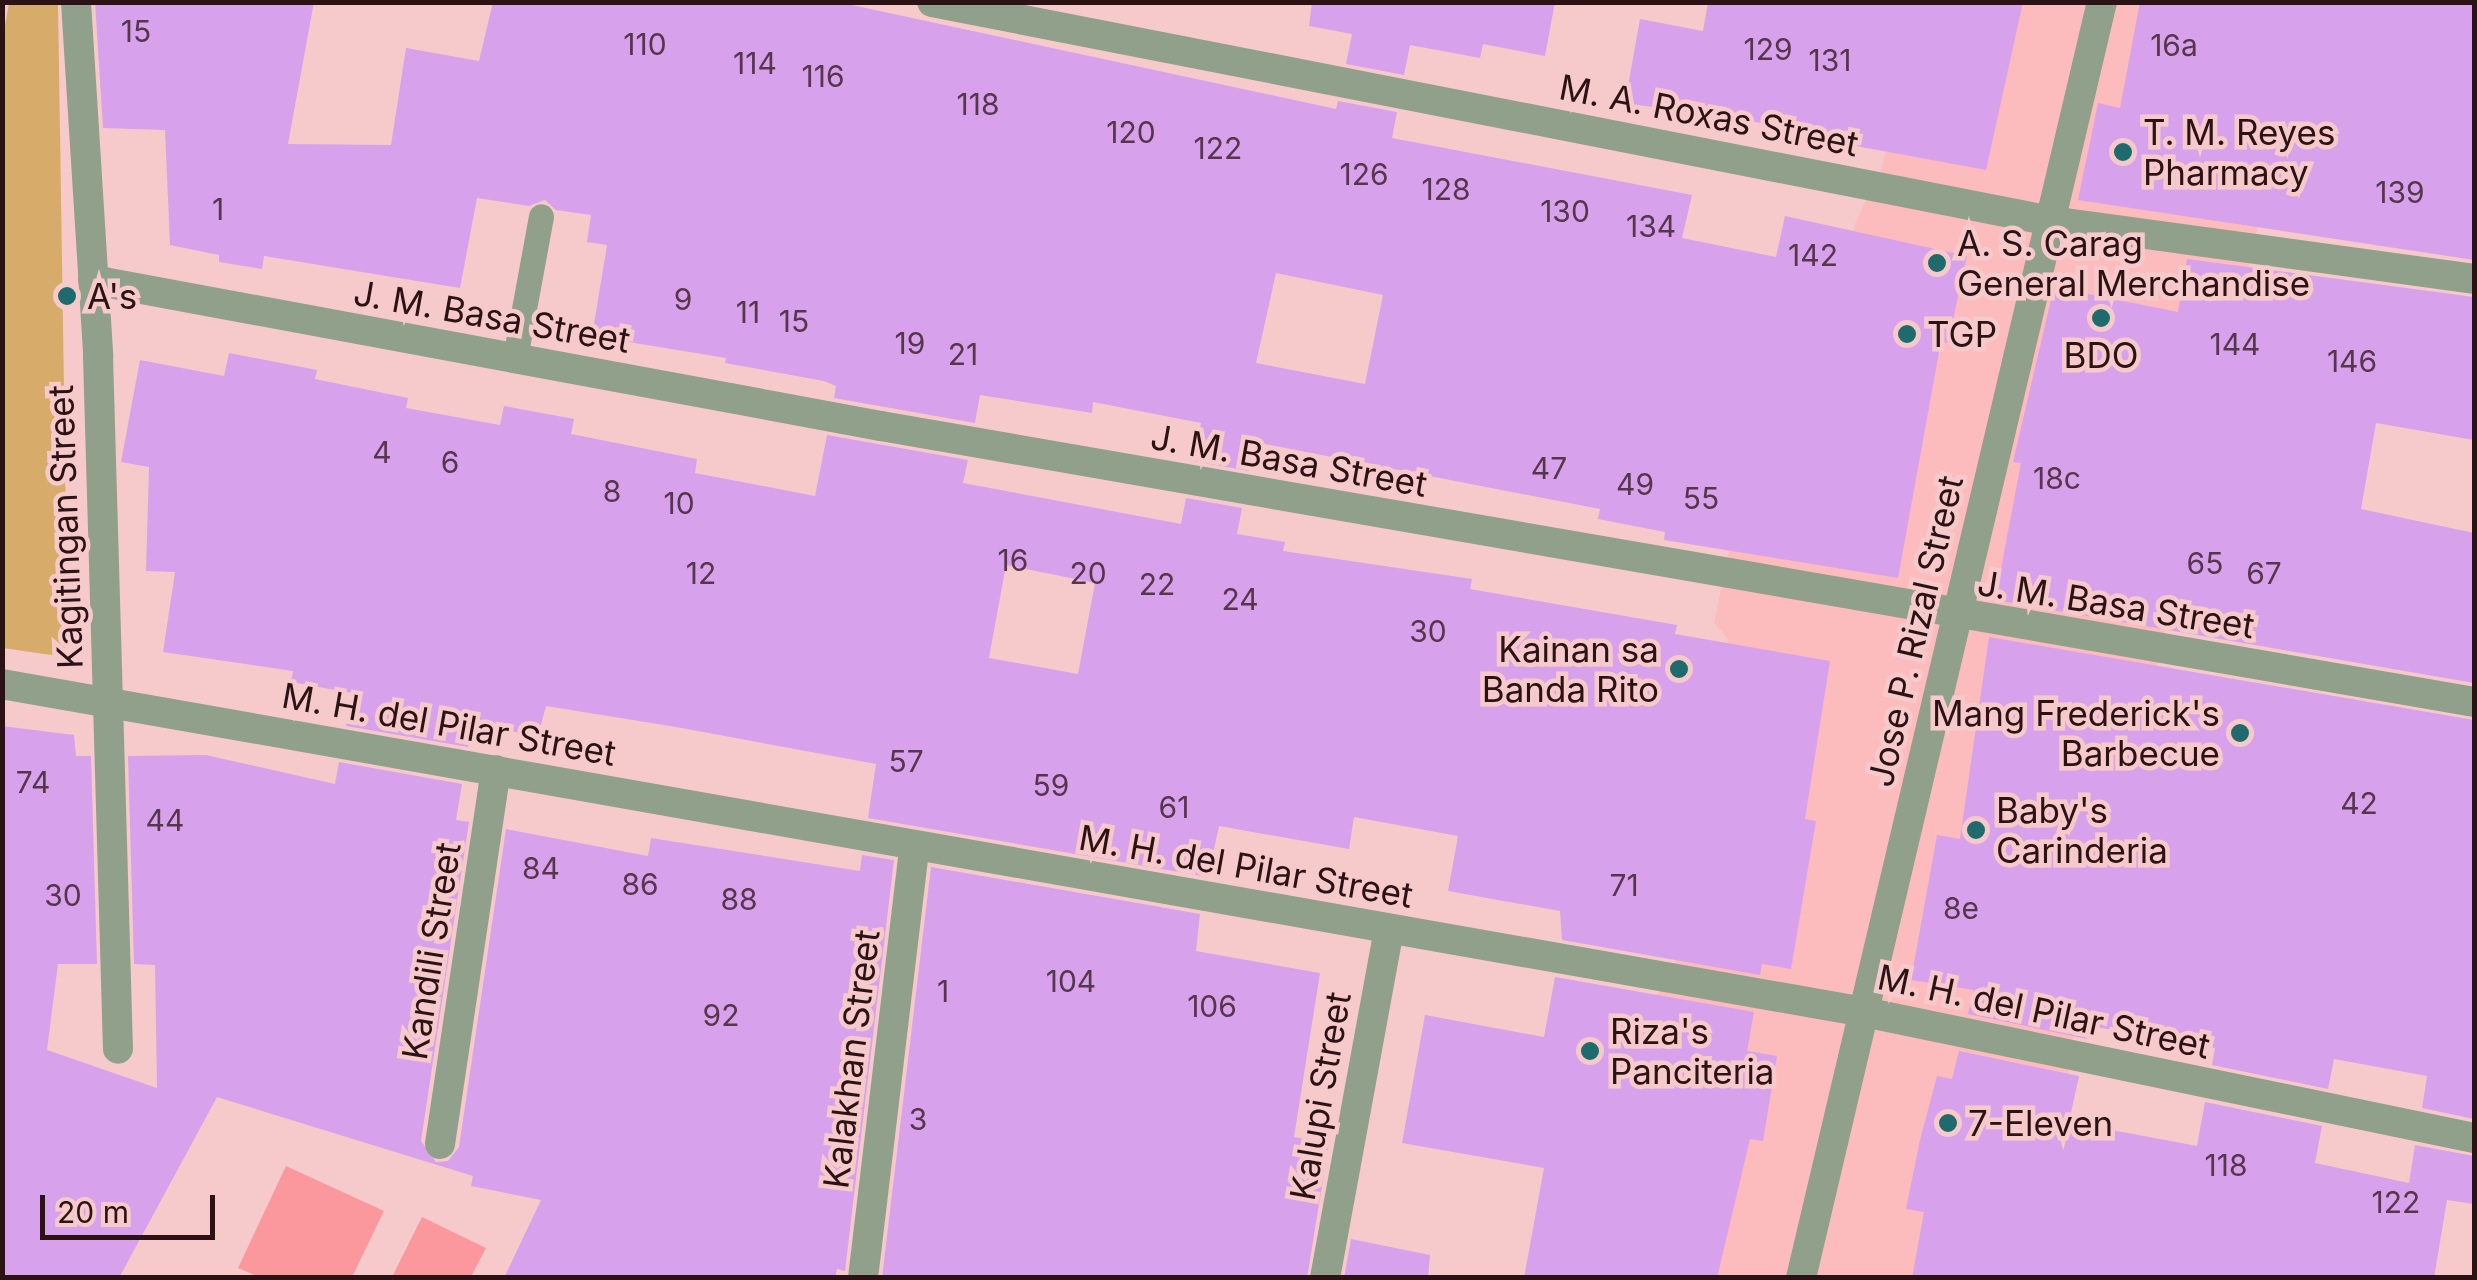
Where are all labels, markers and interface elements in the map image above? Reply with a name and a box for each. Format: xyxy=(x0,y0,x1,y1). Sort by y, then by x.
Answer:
house number: 15 xyxy=(121,13,151,49)
house number: 110 xyxy=(623,26,667,62)
house number: 16a xyxy=(2150,27,2198,63)
house number: 129 xyxy=(1743,31,1793,67)
house number: 131 xyxy=(1809,42,1851,78)
house number: 114 xyxy=(733,45,777,81)
house number: 116 xyxy=(801,58,845,94)
street label: M. A. Roxas Street xyxy=(1556,65,1862,165)
house number: 118 xyxy=(957,86,999,122)
place label: T. M. Reyes Pharmacy xyxy=(2143,111,2335,193)
house number: 120 xyxy=(1106,114,1156,150)
house number: 122 xyxy=(1194,130,1242,166)
marker: T. M. Reyes Pharmacy xyxy=(2112,141,2134,163)
house number: 126 xyxy=(1339,156,1389,192)
house number: 128 xyxy=(1421,171,1471,207)
house number: 139 xyxy=(2375,174,2425,210)
house number: 1 xyxy=(212,191,224,227)
house number: 130 xyxy=(1540,193,1590,229)
house number: 134 xyxy=(1626,208,1676,244)
place label: A. S. Carag General Merchandise xyxy=(1957,222,2310,304)
house number: 142 xyxy=(1788,237,1838,273)
marker: A. S. Carag General Merchandise xyxy=(1926,252,1948,274)
street label: J. M. Basa Street xyxy=(351,271,633,361)
place label: A's xyxy=(87,275,137,317)
house number: 9 xyxy=(674,281,692,317)
marker: A's xyxy=(56,285,78,307)
house number: 11 xyxy=(736,294,760,330)
house number: 15 xyxy=(779,303,809,339)
marker: BDO xyxy=(2090,307,2112,329)
place label: TGP xyxy=(1927,313,1997,355)
marker: TGP xyxy=(1896,323,1918,345)
house number: 19 xyxy=(895,325,925,361)
house number: 144 xyxy=(2210,326,2260,362)
place label: BDO xyxy=(2064,334,2138,376)
house number: 21 xyxy=(948,336,978,372)
house number: 146 xyxy=(2327,343,2377,379)
street label: Kagitingan Street xyxy=(39,384,91,670)
street label: J. M. Basa Street xyxy=(1148,415,1430,505)
house number: 4 xyxy=(372,434,392,470)
house number: 6 xyxy=(441,444,459,480)
house number: 47 xyxy=(1531,450,1567,486)
house number: 18c xyxy=(2033,460,2081,496)
house number: 49 xyxy=(1616,466,1654,502)
street label: Jose P. Rizal Street xyxy=(1859,471,1971,791)
house number: 8 xyxy=(603,473,621,509)
house number: 55 xyxy=(1683,480,1719,516)
house number: 10 xyxy=(663,485,695,521)
house number: 16 xyxy=(998,542,1028,578)
house number: 65 xyxy=(2187,545,2223,581)
house number: 12 xyxy=(686,555,716,591)
house number: 20 xyxy=(1069,555,1107,591)
house number: 67 xyxy=(2246,555,2282,591)
street label: J. M. Basa Street xyxy=(1975,561,2257,647)
house number: 22 xyxy=(1139,566,1175,602)
house number: 24 xyxy=(1221,581,1259,617)
house number: 30 xyxy=(1409,613,1447,649)
place label: Kainan sa Banda Rito xyxy=(1482,628,1659,710)
marker: Kainan sa Banda Rito xyxy=(1668,658,1690,680)
street label: M. H. del Pilar Street xyxy=(279,674,619,774)
place label: Mang Frederick's Barbecue xyxy=(1932,692,2220,774)
marker: Mang Frederick's Barbecue xyxy=(2229,722,2251,744)
house number: 57 xyxy=(888,743,924,779)
house number: 74 xyxy=(16,764,50,800)
house number: 59 xyxy=(1033,767,1069,803)
house number: 42 xyxy=(2340,785,2378,821)
house number: 61 xyxy=(1159,789,1189,825)
place label: Baby's Carinderia xyxy=(1996,789,2168,871)
house number: 44 xyxy=(146,802,184,838)
street label: M. H. del Pilar Street xyxy=(1076,816,1416,916)
marker: Baby's Carinderia xyxy=(1965,819,1987,841)
street label: Kandili Street xyxy=(393,839,469,1063)
house number: 84 xyxy=(522,850,560,886)
house number: 86 xyxy=(621,866,659,902)
house number: 71 xyxy=(1609,867,1639,903)
house number: 30 xyxy=(44,877,82,913)
house number: 88 xyxy=(720,881,758,917)
house number: 8e xyxy=(1943,890,1979,926)
street label: Kalakhan Street xyxy=(814,927,888,1191)
street label: M. H. del Pilar Street xyxy=(1874,955,2214,1067)
house number: 104 xyxy=(1046,963,1096,999)
house number: 1 xyxy=(937,973,949,1009)
house number: 106 xyxy=(1187,988,1237,1024)
street label: Kalupi Street xyxy=(1281,989,1359,1203)
house number: 92 xyxy=(703,997,739,1033)
place label: Riza's Panciteria xyxy=(1610,1010,1775,1092)
marker: Riza's Panciteria xyxy=(1579,1040,1601,1062)
house number: 3 xyxy=(909,1101,927,1137)
place label: 7-Eleven xyxy=(1968,1102,2113,1144)
marker: 7-Eleven xyxy=(1937,1112,1959,1134)
house number: 118 xyxy=(2205,1147,2247,1183)
scale bar xyxy=(45,1175,220,1237)
house number: 122 xyxy=(2372,1184,2420,1220)
text: 20 m xyxy=(57,1194,129,1230)

